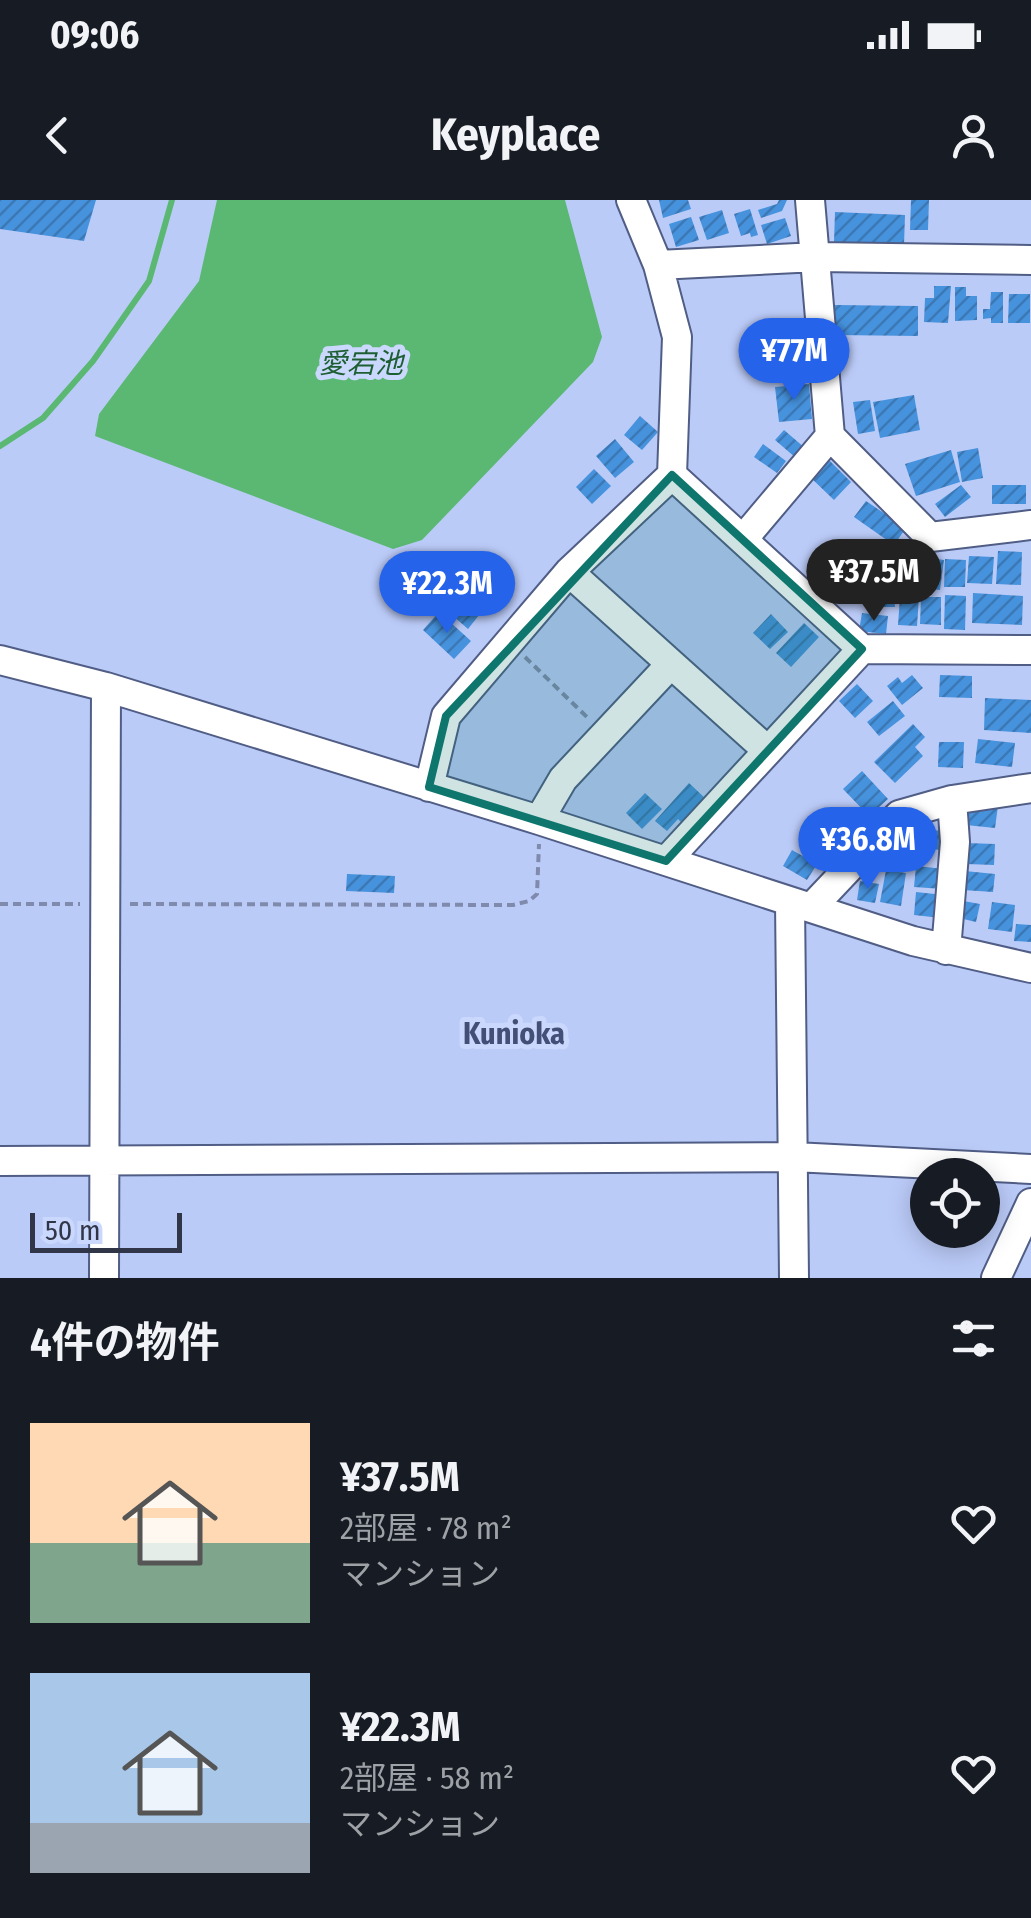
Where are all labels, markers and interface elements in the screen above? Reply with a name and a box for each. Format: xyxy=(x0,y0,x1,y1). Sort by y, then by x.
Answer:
text: 09:06 xyxy=(50,12,139,58)
icon: back xyxy=(30,108,85,163)
text: Keyplace xyxy=(431,108,600,162)
icon: person xyxy=(946,108,1001,163)
pin: ¥77M xyxy=(735,318,853,403)
text: ¥77M xyxy=(761,331,827,369)
water label: 愛宕池 xyxy=(319,347,406,380)
pin: ¥37.5M xyxy=(793,539,955,624)
pin: ¥22.3M xyxy=(366,551,528,636)
text: ¥37.5M xyxy=(828,552,920,590)
text: ¥22.3M xyxy=(401,564,493,602)
pin: ¥36.8M xyxy=(787,807,949,892)
text: ¥36.8M xyxy=(820,820,916,858)
district label: Kunioka xyxy=(463,1016,565,1052)
map controls xyxy=(910,1158,1000,1248)
button: locate xyxy=(910,1158,1000,1248)
scale bar xyxy=(30,1208,182,1252)
text: 50 m xyxy=(45,1214,101,1247)
icon: filters xyxy=(946,1311,1001,1366)
text: 4件の物件 xyxy=(30,1318,220,1368)
text: ¥37.5M xyxy=(340,1452,460,1502)
icon: home xyxy=(110,1463,230,1583)
icon: heart xyxy=(946,1496,1001,1551)
text: 2部屋 · 78 m² xyxy=(340,1509,512,1547)
text: マンション xyxy=(340,1555,500,1593)
text: ¥22.3M xyxy=(340,1702,460,1752)
icon: home xyxy=(110,1713,230,1833)
icon: heart xyxy=(946,1746,1001,1801)
text: 2部屋 · 58 m² xyxy=(340,1759,514,1797)
text: マンション xyxy=(340,1805,500,1843)

